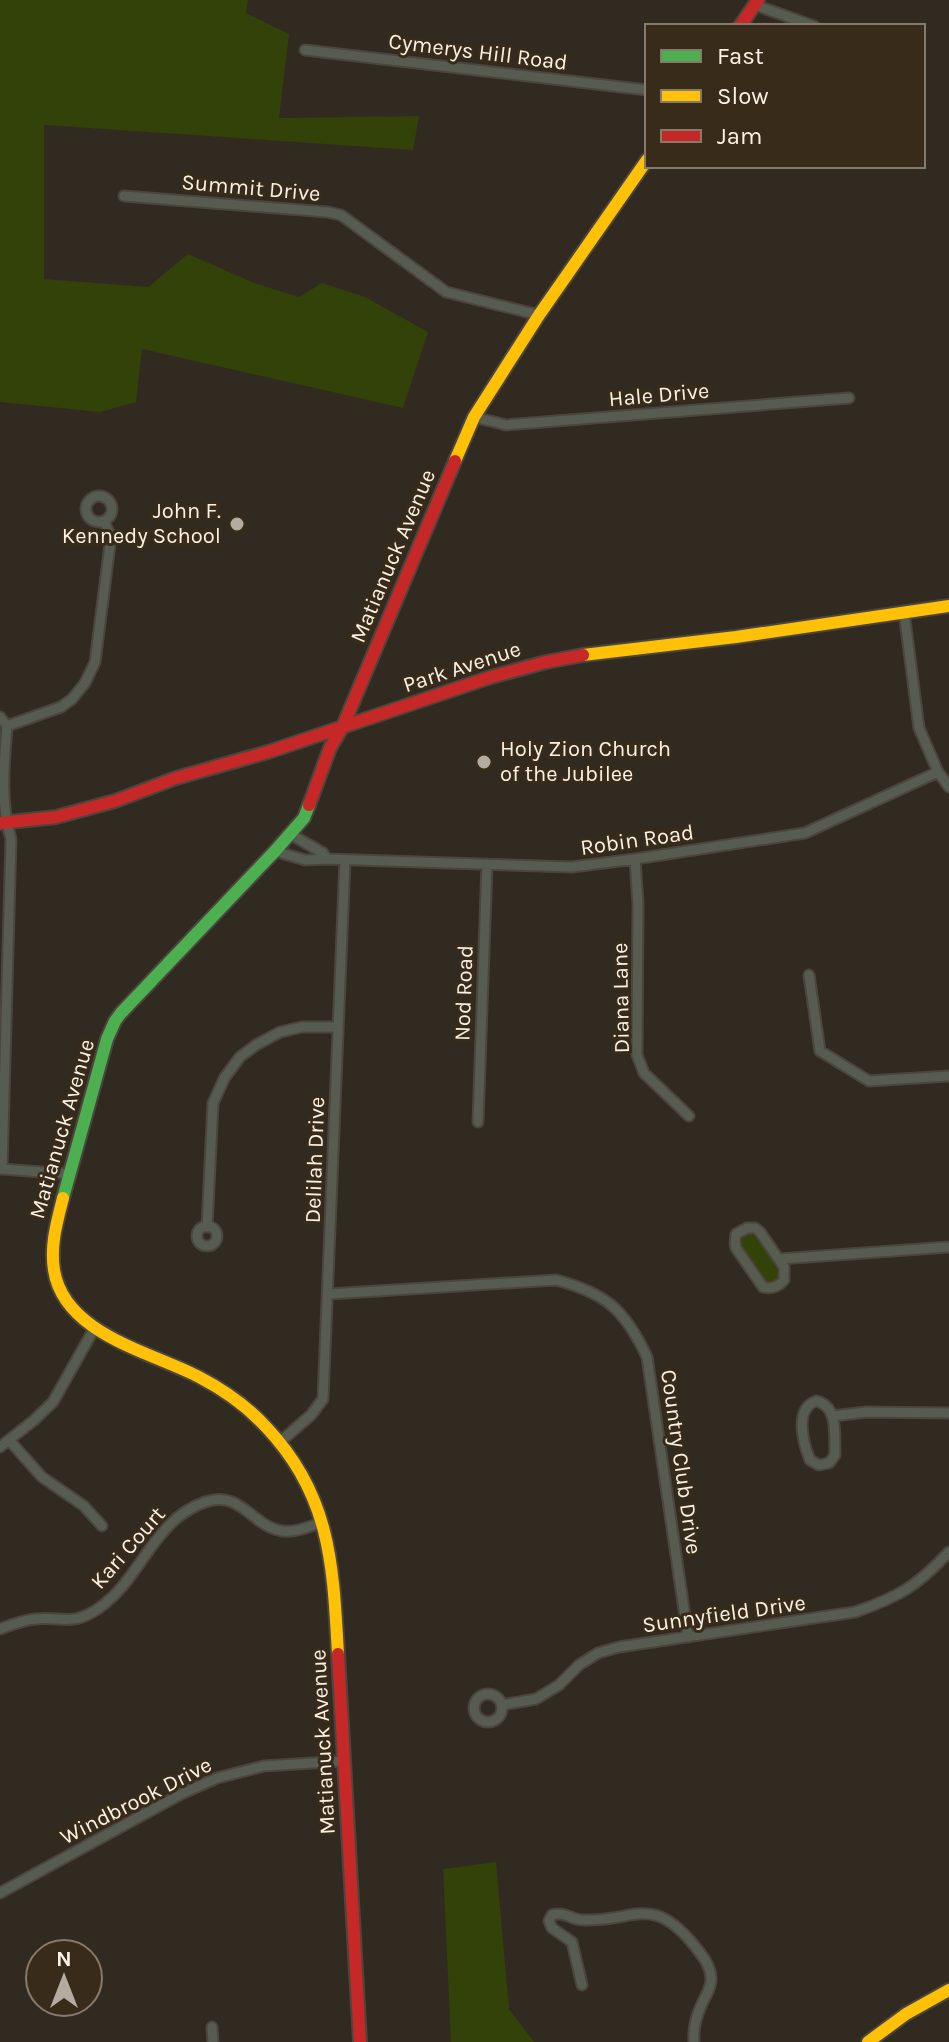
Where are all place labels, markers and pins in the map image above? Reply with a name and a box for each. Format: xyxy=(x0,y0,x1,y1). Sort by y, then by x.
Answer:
place label: John F. Kennedy School xyxy=(62,498,221,549)
marker: John F. Kennedy School xyxy=(228,515,246,533)
place label: Holy Zion Church of the Jubilee xyxy=(500,736,671,787)
marker: Holy Zion Church of the Jubilee xyxy=(475,753,493,771)

